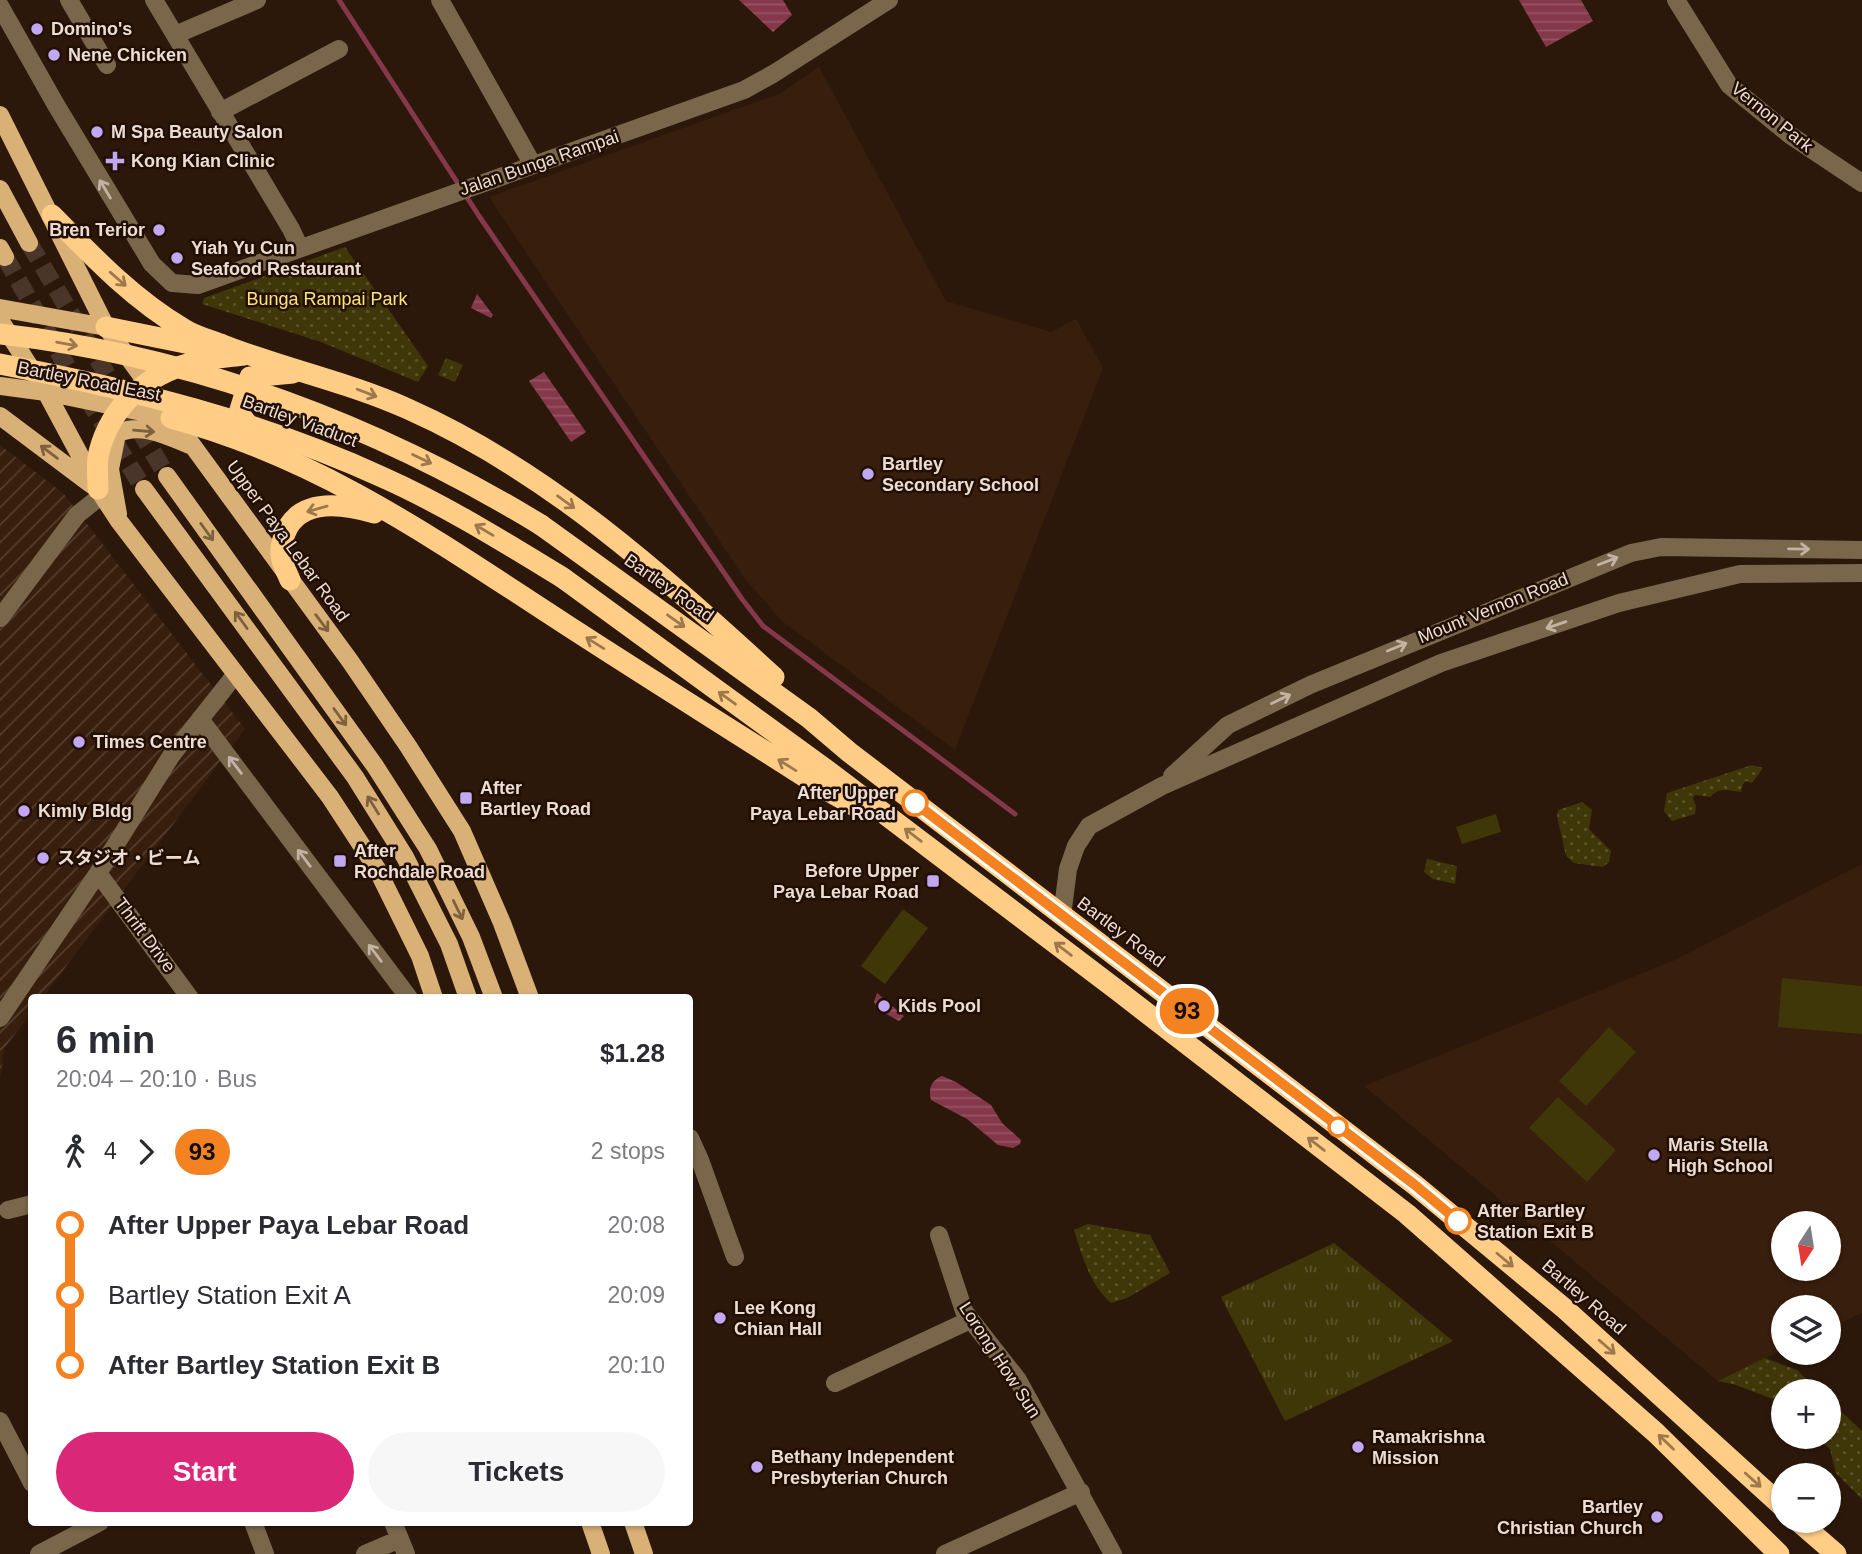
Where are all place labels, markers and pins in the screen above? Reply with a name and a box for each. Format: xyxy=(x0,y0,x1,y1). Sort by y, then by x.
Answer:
place label: Domino's xyxy=(51,19,132,39)
marker: Domino's xyxy=(29,21,45,37)
place label: Nene Chicken xyxy=(68,45,187,65)
marker: Nene Chicken xyxy=(46,47,62,63)
place label: M Spa Beauty Salon xyxy=(111,122,283,142)
marker: M Spa Beauty Salon xyxy=(89,124,105,140)
marker: Kong Kian Clinic xyxy=(105,151,125,171)
place label: Kong Kian Clinic xyxy=(131,151,275,171)
place label: Bren Terior xyxy=(49,220,145,240)
marker: Bren Terior xyxy=(151,222,167,238)
place label: Yiah Yu Cun Seafood Restaurant xyxy=(191,238,361,279)
marker: Yiah Yu Cun Seafood Restaurant xyxy=(169,250,185,266)
place label: Bartley Secondary School xyxy=(882,454,1039,495)
marker: Bartley Secondary School xyxy=(860,466,876,482)
place label: Times Centre xyxy=(93,732,207,752)
marker: Times Centre xyxy=(71,734,87,750)
place label: After Bartley Road xyxy=(480,778,591,819)
place label: After Upper Paya Lebar Road xyxy=(750,783,896,824)
marker: After Bartley Road xyxy=(458,790,474,806)
marker: After Upper Paya Lebar Road xyxy=(902,790,928,816)
place label: Kimly Bldg xyxy=(38,801,132,821)
marker: Kimly Bldg xyxy=(16,803,32,819)
place label: After Rochdale Road xyxy=(354,841,485,882)
place label: スタジオ・ビーム xyxy=(57,848,200,868)
marker: スタジオ・ビーム xyxy=(35,850,51,866)
marker: After Rochdale Road xyxy=(332,853,348,869)
place label: Before Upper Paya Lebar Road xyxy=(773,861,919,902)
marker: Before Upper Paya Lebar Road xyxy=(925,873,941,889)
place label: Kids Pool xyxy=(898,996,981,1016)
marker: Kids Pool xyxy=(876,998,892,1014)
unlabelled marker xyxy=(1328,1117,1348,1137)
place label: Maris Stella High School xyxy=(1668,1135,1773,1176)
marker: Maris Stella High School xyxy=(1646,1147,1662,1163)
place label: After Bartley Station Exit B xyxy=(1477,1201,1594,1242)
marker: After Bartley Station Exit B xyxy=(1445,1208,1471,1234)
place label: Lee Kong Chian Hall xyxy=(734,1298,822,1339)
marker: Lee Kong Chian Hall xyxy=(712,1310,728,1326)
place label: Ramakrishna Mission xyxy=(1372,1427,1486,1468)
marker: Ramakrishna Mission xyxy=(1350,1439,1366,1455)
place label: Bethany Independent Presbyterian Church xyxy=(771,1447,954,1488)
marker: Bethany Independent Presbyterian Church xyxy=(749,1459,765,1475)
place label: Bartley Christian Church xyxy=(1497,1497,1643,1538)
marker: Bartley Christian Church xyxy=(1649,1509,1665,1525)

